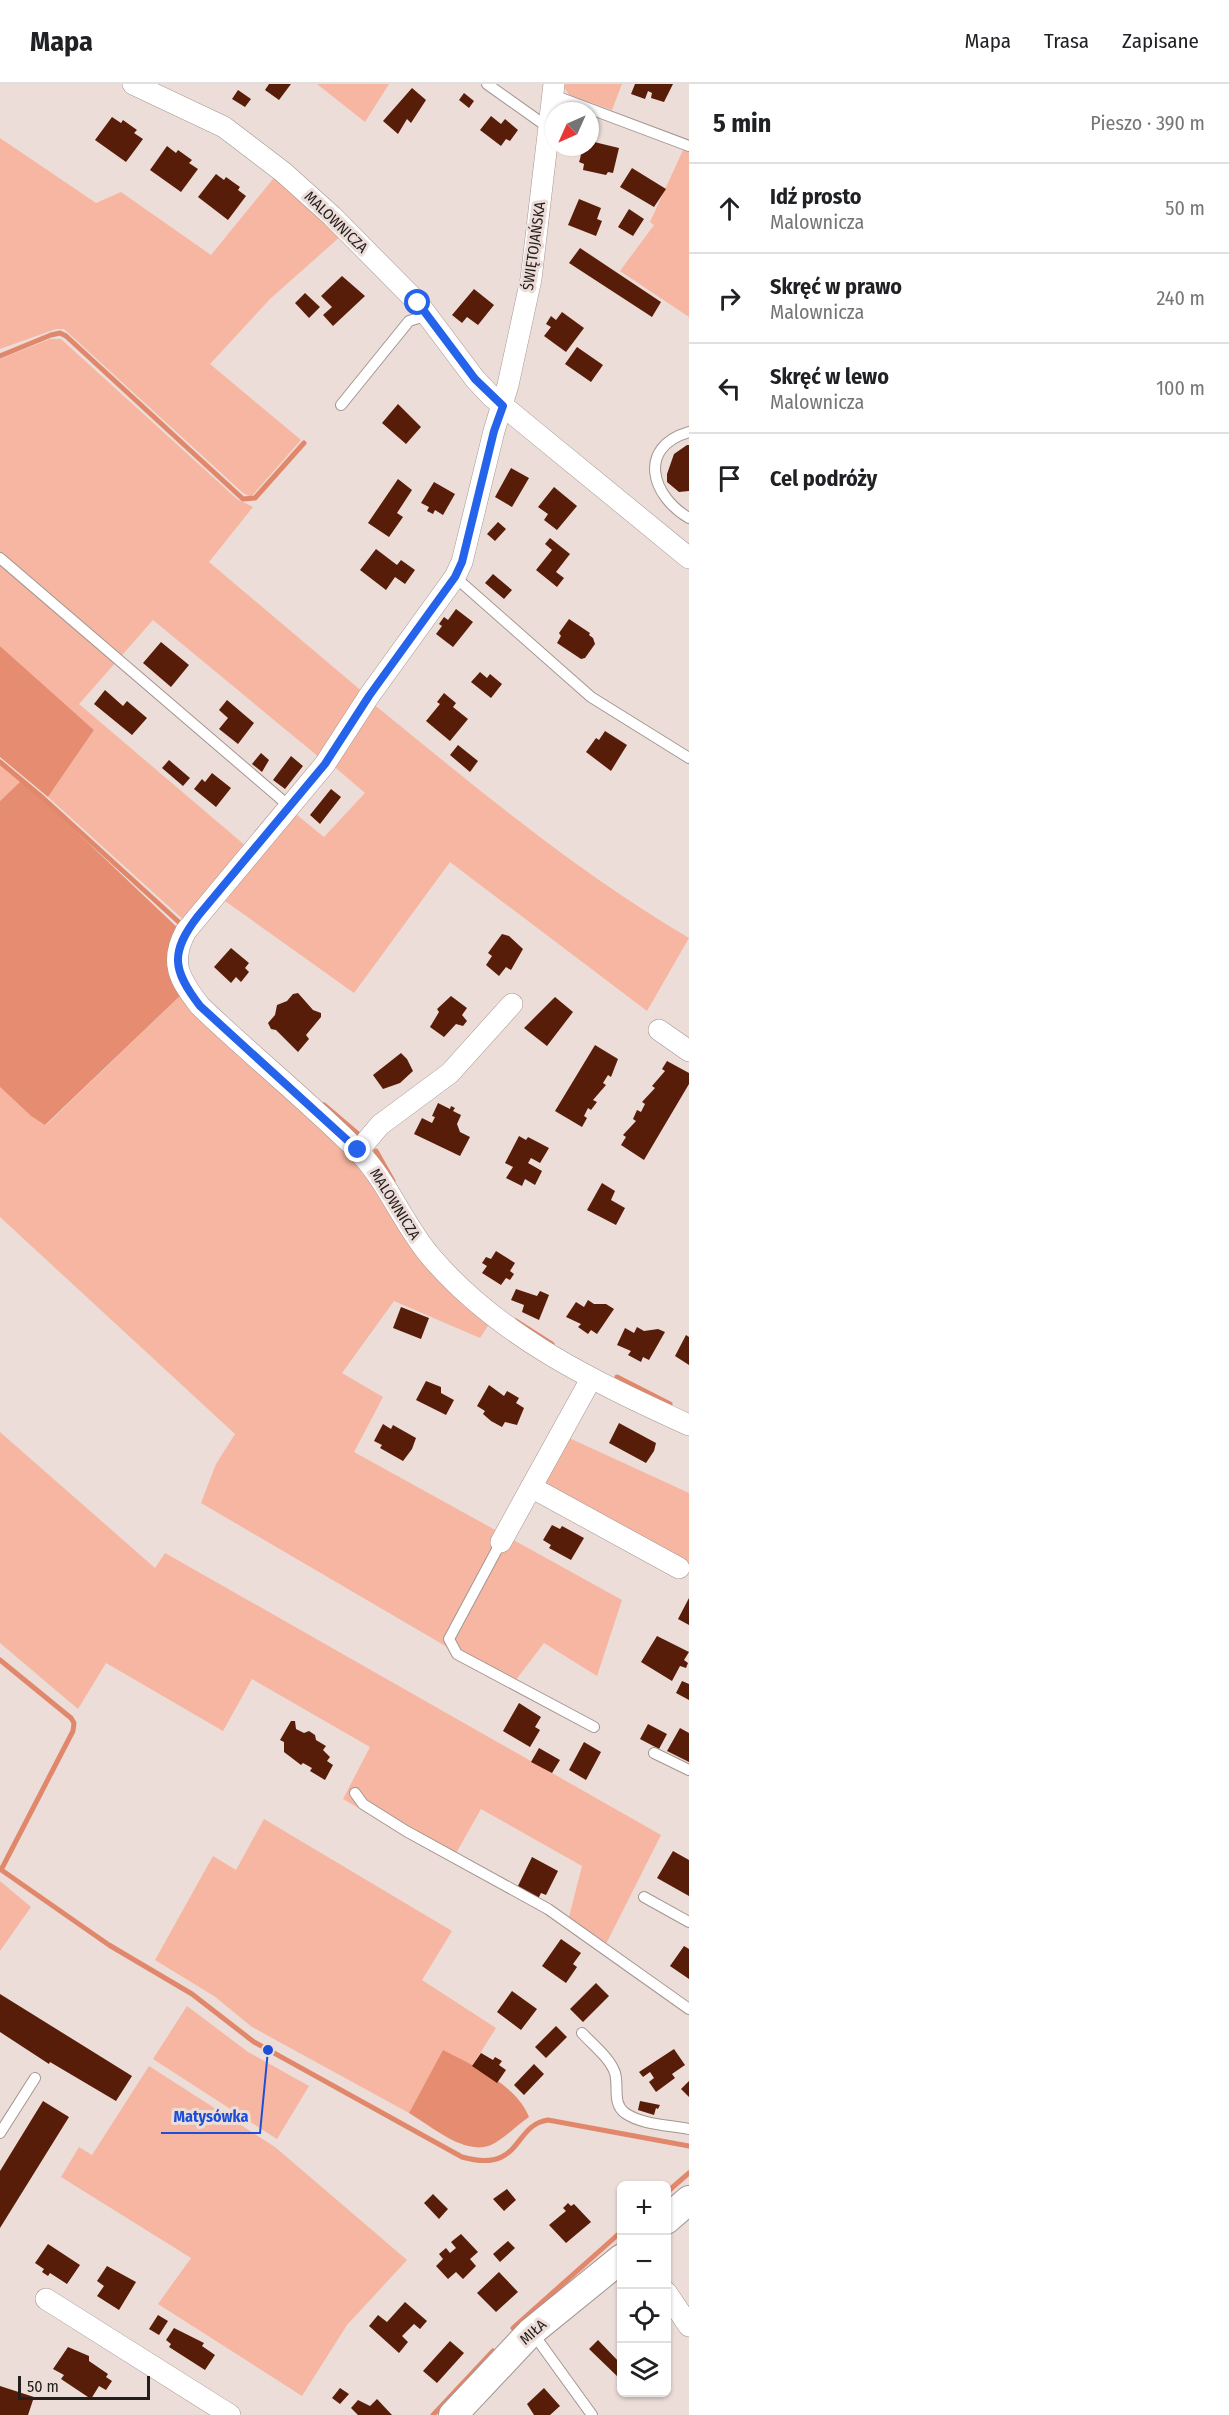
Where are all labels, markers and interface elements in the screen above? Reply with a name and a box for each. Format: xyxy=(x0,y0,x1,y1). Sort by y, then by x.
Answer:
text: Mapa xyxy=(30,25,93,58)
text: Mapa xyxy=(965,28,1011,54)
text: Trasa xyxy=(1044,28,1089,54)
text: Zapisane xyxy=(1122,28,1199,54)
north arrow xyxy=(545,102,599,156)
text: 5 min xyxy=(713,108,771,139)
text: Pieszo · 390 m xyxy=(1090,111,1205,135)
text: Idź prosto xyxy=(770,183,862,210)
street label: MALOWNICZA xyxy=(301,187,371,257)
icon: ahead xyxy=(713,192,746,225)
text: 50 m xyxy=(1165,196,1205,220)
street label: ŚWIĘTOJAŃSKA xyxy=(519,200,549,292)
text: Malownicza xyxy=(770,210,864,234)
text: Skręć w prawo xyxy=(770,273,902,300)
icon: right xyxy=(713,282,746,315)
text: 240 m xyxy=(1156,286,1205,310)
route start xyxy=(404,289,430,315)
text: Malownicza xyxy=(770,300,864,324)
text: Skręć w lewo xyxy=(770,363,889,390)
icon: left xyxy=(713,372,746,405)
text: 100 m xyxy=(1156,376,1205,400)
text: Malownicza xyxy=(770,390,864,414)
icon: arrive xyxy=(713,462,746,495)
text: Cel podróży xyxy=(770,465,877,492)
route end xyxy=(344,1136,370,1162)
street label: MALOWNICZA xyxy=(366,1165,424,1243)
callout: Matysówka xyxy=(161,2099,260,2133)
text: Matysówka xyxy=(174,2107,249,2126)
map controls xyxy=(617,2181,671,2397)
button: + xyxy=(617,2181,671,2235)
button: − xyxy=(617,2235,671,2289)
button: locate xyxy=(617,2289,671,2343)
street label: MIŁA xyxy=(516,2315,550,2349)
button: layers xyxy=(617,2343,671,2397)
scale bar xyxy=(18,2373,150,2400)
text: 50 m xyxy=(27,2377,59,2396)

